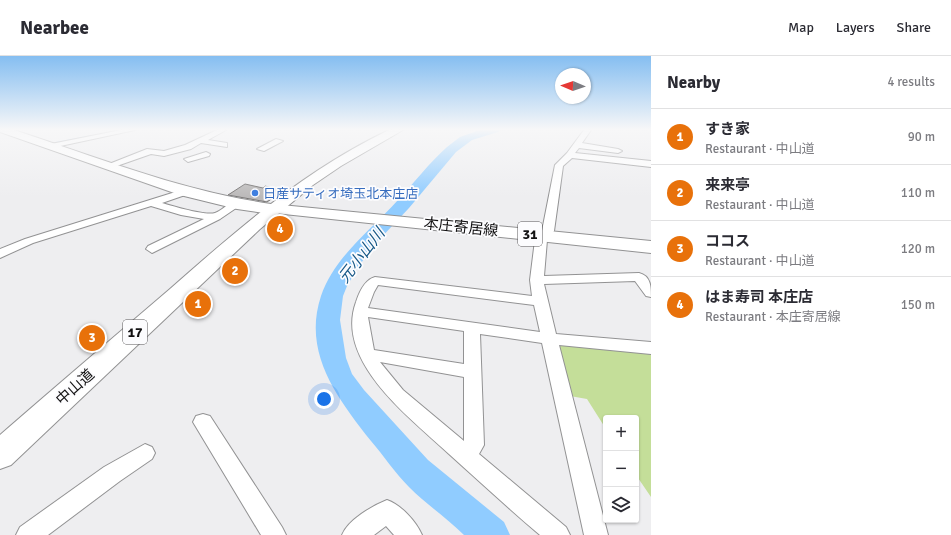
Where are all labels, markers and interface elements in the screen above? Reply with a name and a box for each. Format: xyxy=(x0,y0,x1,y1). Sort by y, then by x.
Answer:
text: Nearbee xyxy=(20,16,89,40)
text: Map xyxy=(788,19,814,36)
text: Layers xyxy=(836,19,875,36)
text: Share xyxy=(897,19,931,36)
north arrow xyxy=(555,68,591,104)
text: Nearby xyxy=(667,72,720,93)
text: 4 results xyxy=(887,74,935,90)
text: すき家 xyxy=(705,120,750,138)
text: 1 xyxy=(676,129,684,145)
text: 90 m xyxy=(908,129,935,145)
text: Restaurant · 中山道 xyxy=(705,141,815,157)
text: 来来亭 xyxy=(705,176,750,194)
text: 2 xyxy=(676,185,684,201)
text: 110 m xyxy=(901,185,935,201)
place label: 日産サティオ埼玉北本庄店 xyxy=(263,186,418,202)
marker: 日産サティオ埼玉北本庄店 xyxy=(250,188,260,198)
text: Restaurant · 中山道 xyxy=(705,197,815,213)
pin: 4 xyxy=(267,214,293,244)
street label: 本庄寄居線 xyxy=(423,214,499,240)
road number: 31 xyxy=(518,222,542,246)
water label: 元小山川 xyxy=(334,223,391,287)
text: ココス xyxy=(705,232,750,250)
text: 3 xyxy=(676,241,684,257)
text: 120 m xyxy=(901,241,935,257)
text: Restaurant · 中山道 xyxy=(705,253,815,269)
pin: 2 xyxy=(222,256,248,286)
text: はま寿司 本庄店 xyxy=(705,288,813,306)
pin: 1 xyxy=(185,289,211,319)
text: 4 xyxy=(676,297,684,313)
text: 150 m xyxy=(901,297,935,313)
text: Restaurant · 本庄寄居線 xyxy=(705,309,841,325)
road number: 17 xyxy=(123,320,147,344)
pin: 3 xyxy=(79,323,105,353)
street label: 中山道 xyxy=(52,365,98,409)
your location xyxy=(314,389,334,409)
map controls xyxy=(603,415,639,523)
button: + xyxy=(603,415,639,451)
button: − xyxy=(603,451,639,487)
button: layers xyxy=(603,487,639,523)

